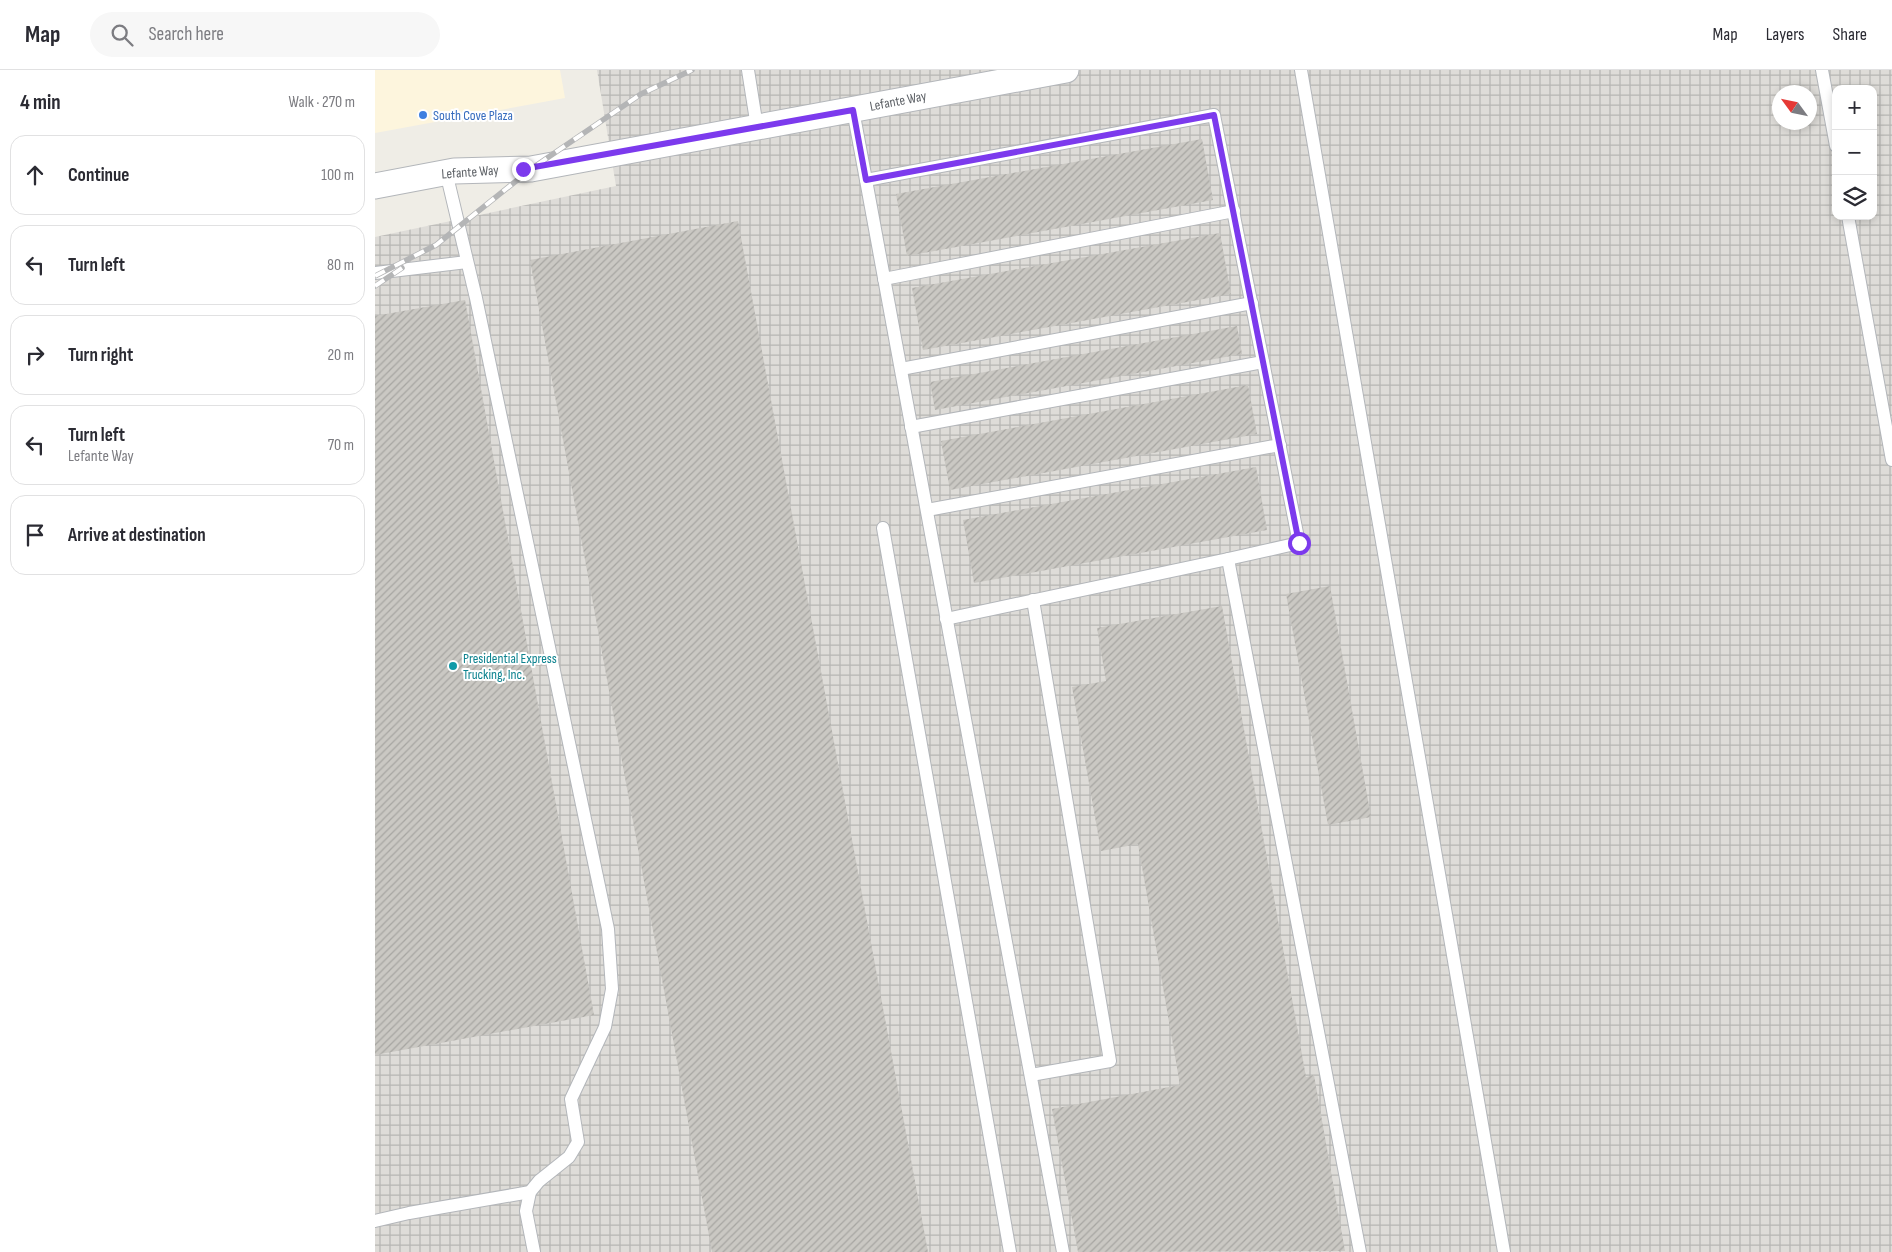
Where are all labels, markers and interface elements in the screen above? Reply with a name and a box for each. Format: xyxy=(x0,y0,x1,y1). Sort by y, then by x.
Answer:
search box xyxy=(90,12,440,57)
text: Map xyxy=(25,20,60,49)
icon: search xyxy=(108,21,136,49)
text: Search here xyxy=(148,23,224,46)
text: Map xyxy=(1713,24,1738,45)
text: Layers xyxy=(1766,24,1805,45)
text: Share xyxy=(1833,24,1867,45)
north arrow xyxy=(1772,85,1817,130)
map controls xyxy=(1832,85,1877,220)
button: + xyxy=(1832,85,1877,130)
street label: Lefante Way xyxy=(868,87,928,115)
text: 4 min xyxy=(20,90,61,115)
text: Walk · 270 m xyxy=(289,93,355,112)
place label: South Cove Plaza xyxy=(433,107,513,124)
marker: South Cove Plaza xyxy=(417,109,429,121)
button: − xyxy=(1832,130,1877,175)
route end xyxy=(512,158,535,181)
icon: ahead xyxy=(21,161,49,189)
street label: Lefante Way xyxy=(441,161,500,182)
text: Continue xyxy=(68,164,129,187)
text: 100 m xyxy=(321,166,354,185)
button: layers xyxy=(1832,175,1877,220)
icon: left xyxy=(21,251,49,279)
text: Turn left xyxy=(68,254,125,277)
text: 80 m xyxy=(327,256,354,275)
icon: right xyxy=(21,341,49,369)
text: Turn right xyxy=(68,344,133,367)
text: 20 m xyxy=(327,346,354,365)
text: Turn left xyxy=(68,424,125,447)
icon: left xyxy=(21,431,49,459)
text: 70 m xyxy=(328,436,354,455)
text: Lefante Way xyxy=(68,447,134,466)
icon: arrive xyxy=(21,521,49,549)
text: Arrive at destination xyxy=(68,524,206,547)
route start xyxy=(1288,532,1311,555)
place label: Presidential Express Trucking, Inc. xyxy=(463,650,557,683)
marker: Presidential Express Trucking, Inc. xyxy=(447,660,459,672)

